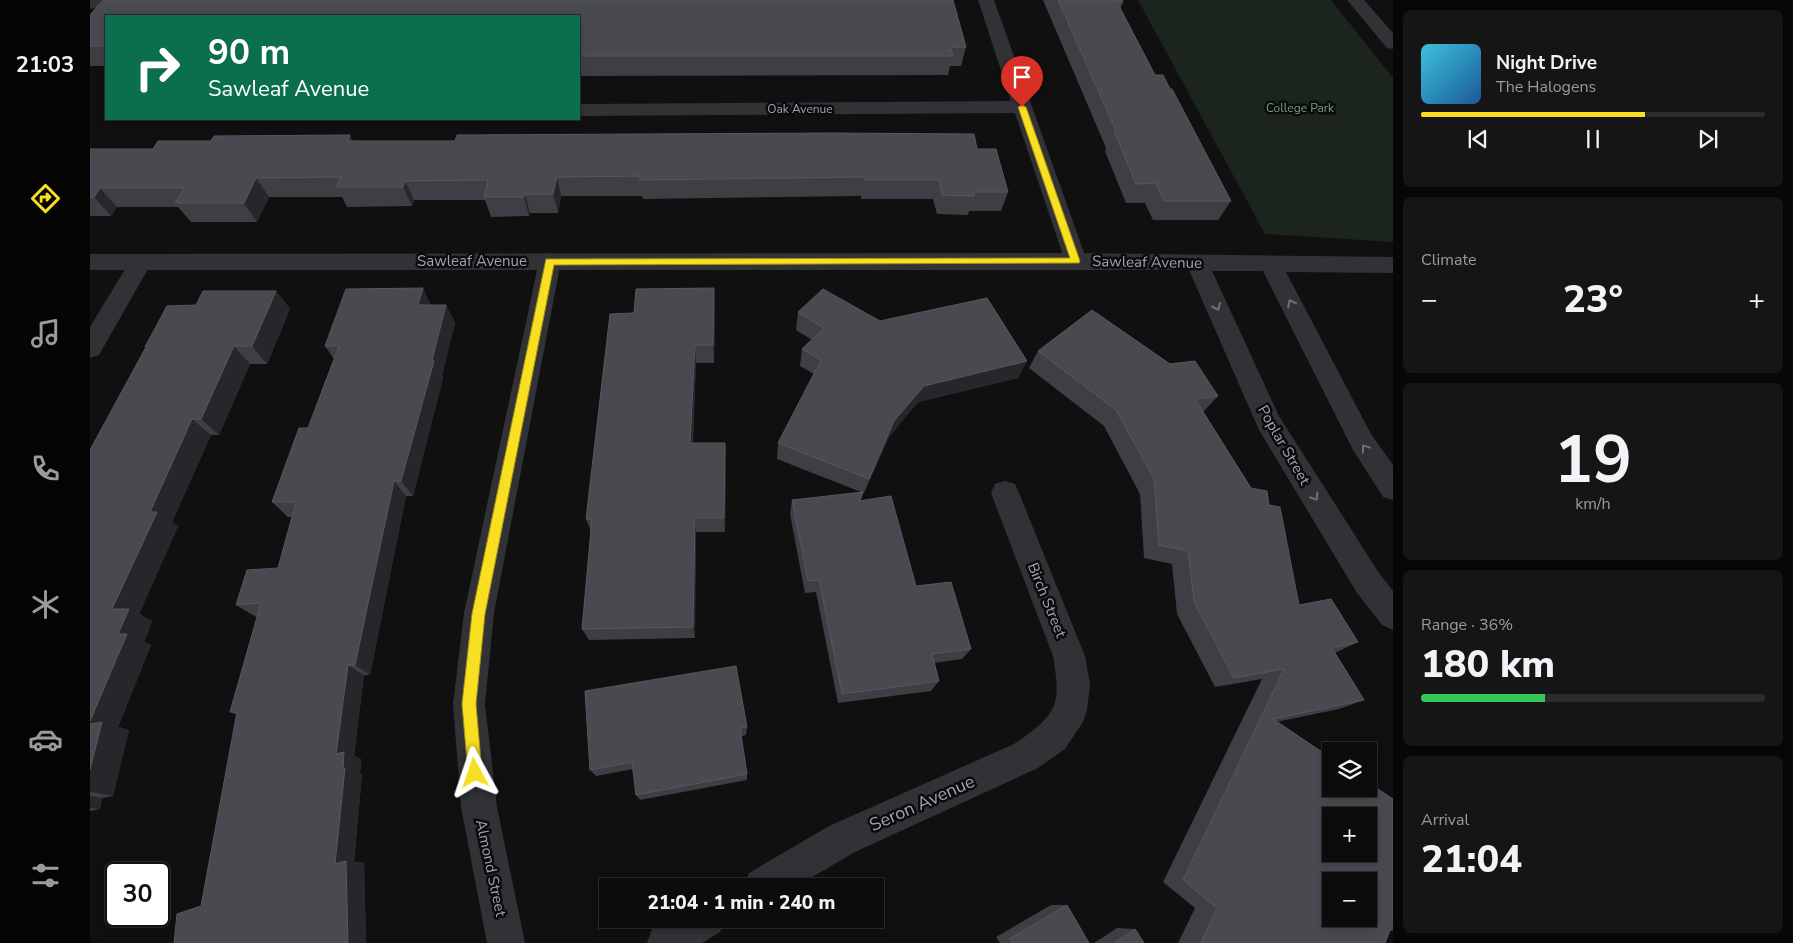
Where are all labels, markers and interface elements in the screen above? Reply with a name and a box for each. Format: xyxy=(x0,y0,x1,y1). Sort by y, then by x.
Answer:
text: 90 m xyxy=(208,29,290,76)
icon: right xyxy=(125,35,190,100)
text: 21:03 xyxy=(16,50,74,80)
text: Night Drive xyxy=(1496,50,1597,76)
pin xyxy=(1001,56,1043,107)
icon: arrive xyxy=(1008,63,1036,91)
text: Sawleaf Avenue xyxy=(208,74,369,104)
text: The Halogens xyxy=(1496,76,1596,98)
park label: College Park xyxy=(1266,100,1335,116)
street label: Oak Avenue xyxy=(767,101,833,117)
icon: previous xyxy=(1464,125,1492,153)
icon: pause xyxy=(1579,125,1607,153)
icon: next xyxy=(1694,125,1722,153)
icon: directions xyxy=(28,181,63,216)
text: Climate xyxy=(1421,249,1476,271)
street label: Sawleaf Avenue xyxy=(417,251,527,271)
street label: Sawleaf Avenue xyxy=(1092,251,1202,273)
text: 23° xyxy=(1563,274,1623,325)
text: − xyxy=(1421,281,1438,319)
text: + xyxy=(1748,281,1765,319)
one-way arrow xyxy=(1287,300,1297,309)
one-way arrow xyxy=(1210,302,1221,311)
icon: music xyxy=(28,316,63,351)
street label: Poplar Street xyxy=(1253,402,1315,489)
text: 19 xyxy=(1554,416,1632,505)
one-way arrow xyxy=(1362,444,1372,453)
icon: phone xyxy=(28,451,63,486)
one-way arrow xyxy=(1309,492,1318,501)
text: km/h xyxy=(1575,493,1611,515)
street label: Birch Street xyxy=(1023,560,1071,641)
icon: climate xyxy=(28,587,63,622)
text: Range · 36% xyxy=(1421,614,1513,636)
text: 180 km xyxy=(1421,639,1555,690)
icon: car xyxy=(28,722,63,757)
map controls xyxy=(1322,742,1377,927)
button: layers xyxy=(1322,742,1377,797)
position arrow xyxy=(448,746,500,798)
street label: Seron Avenue xyxy=(865,769,979,837)
button: + xyxy=(1322,807,1377,862)
text: Arrival xyxy=(1421,809,1469,831)
street label: Almond Street xyxy=(471,818,511,919)
text: 21:04 xyxy=(1421,834,1522,885)
icon: filters xyxy=(28,858,63,893)
speed limit sign: 30 xyxy=(105,862,170,927)
button: − xyxy=(1322,872,1377,927)
text: 21:04 · 1 min · 240 m xyxy=(648,890,835,916)

